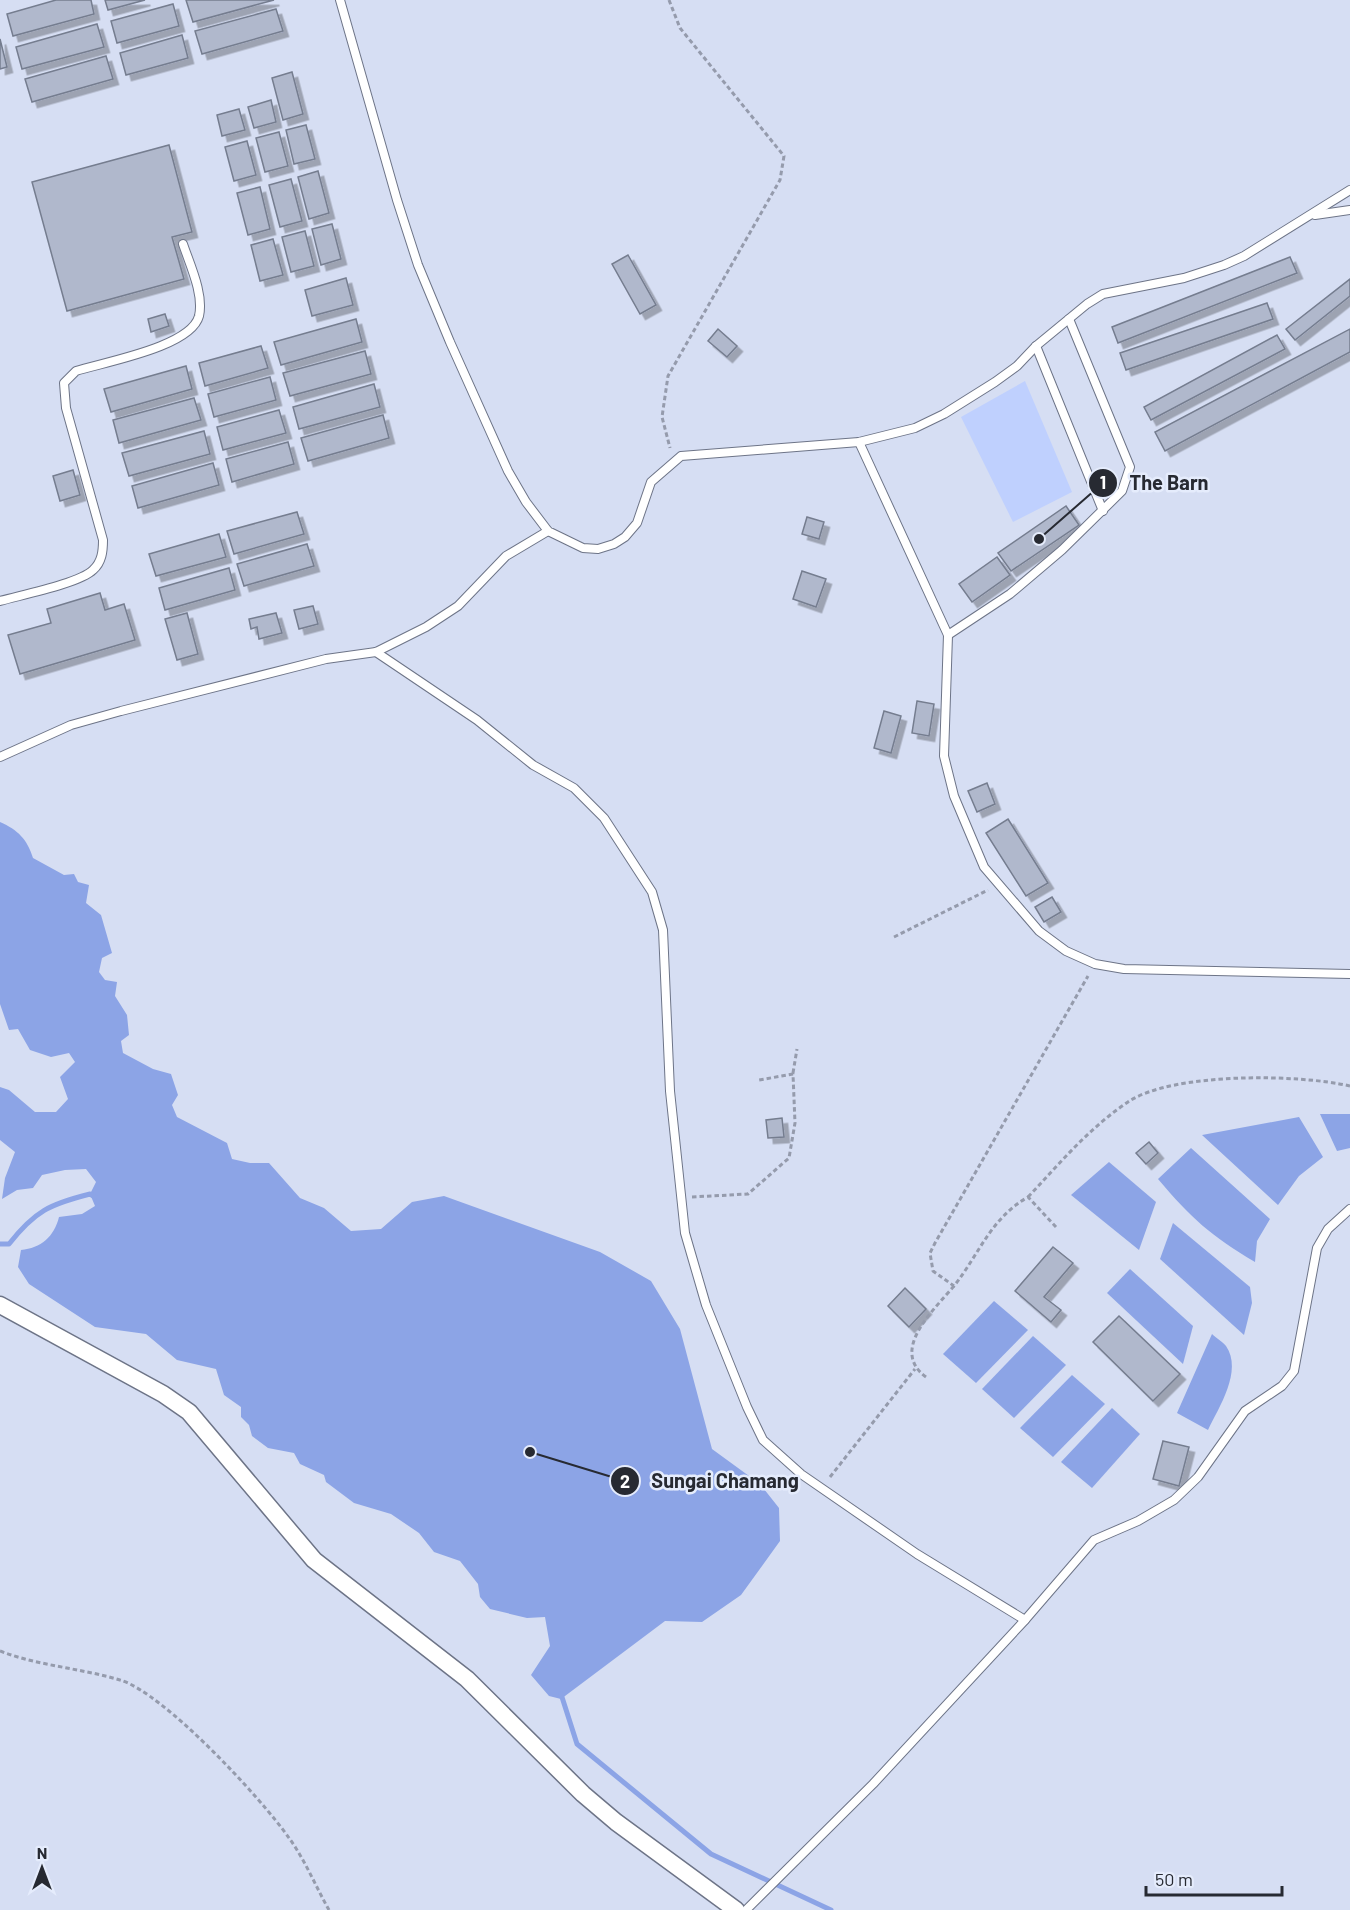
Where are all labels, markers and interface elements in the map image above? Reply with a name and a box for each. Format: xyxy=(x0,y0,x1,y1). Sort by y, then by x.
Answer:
callout: The Barn xyxy=(1088,464,1221,502)
text: The Barn xyxy=(1130,470,1209,494)
text: 1 xyxy=(1100,471,1106,493)
callout: Sungai Chamang xyxy=(610,1462,811,1500)
text: Sungai Chamang xyxy=(651,1468,799,1492)
text: 2 xyxy=(620,1470,630,1492)
north arrow xyxy=(12,1838,72,1898)
text: N xyxy=(37,1843,47,1862)
scale bar xyxy=(1146,1859,1282,1897)
text: 50 m xyxy=(1155,1868,1193,1890)

